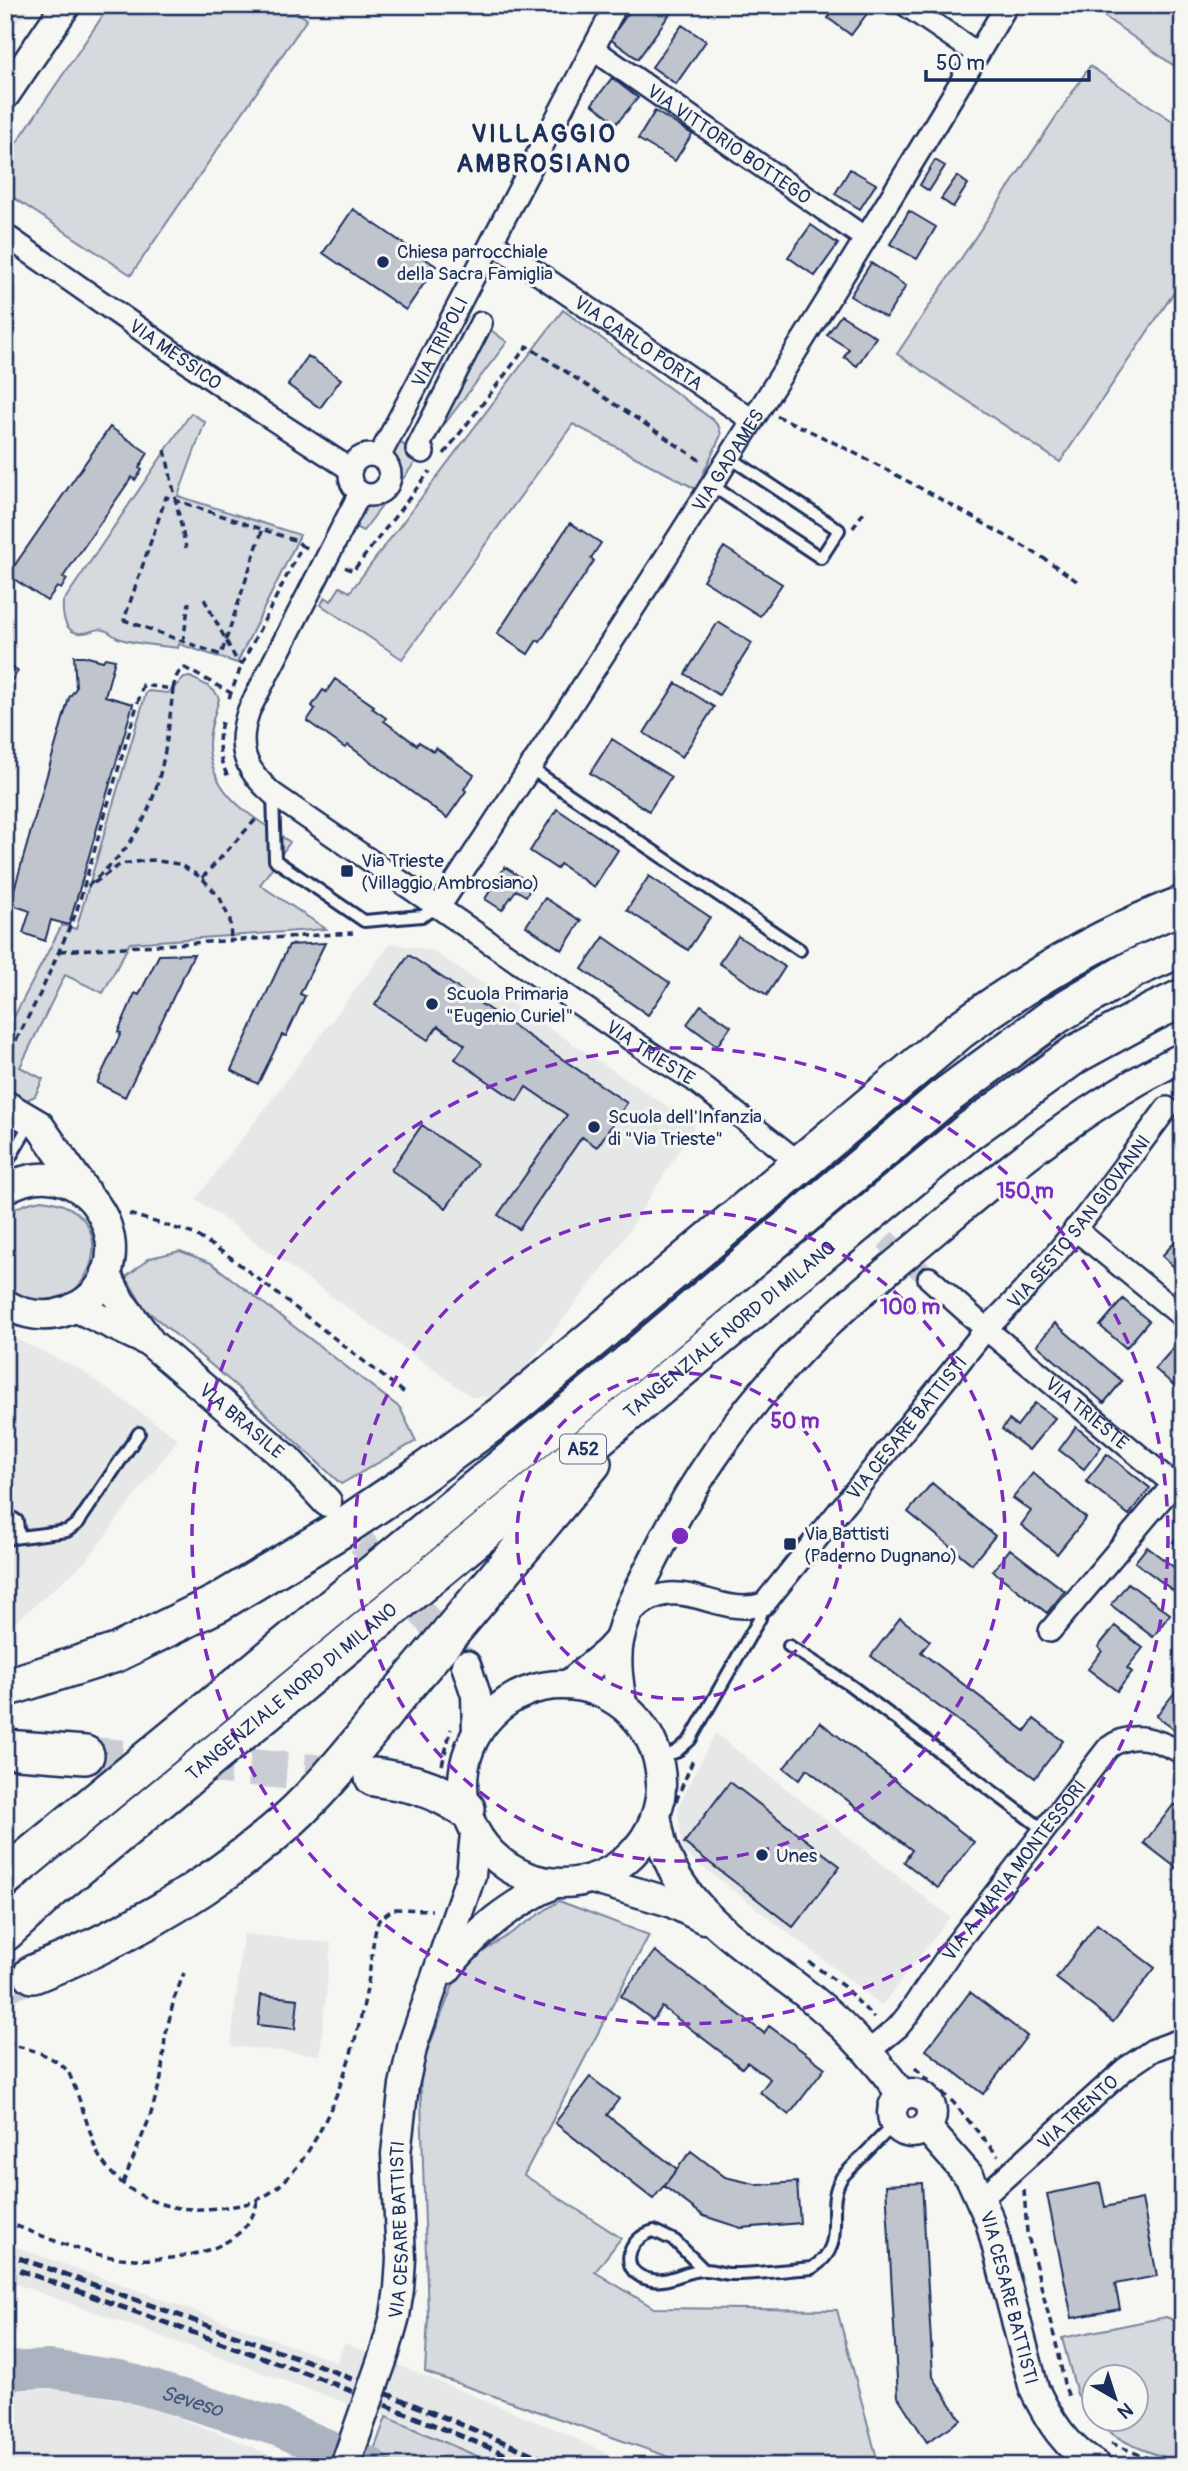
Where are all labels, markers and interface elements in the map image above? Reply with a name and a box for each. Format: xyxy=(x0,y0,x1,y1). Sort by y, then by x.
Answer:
scale bar xyxy=(926,38,1088,82)
text: 50 m xyxy=(936,50,985,77)
street label: VIA VITTORIO BOTTEGO xyxy=(642,79,815,210)
district label: VILLAGGIO AMBROSIANO xyxy=(456,118,632,180)
place label: Chiesa parrocchiale della Sacra Famiglia xyxy=(397,240,553,286)
marker: Chiesa parrocchiale della Sacra Famiglia xyxy=(375,254,391,270)
street label: VIA CARLO PORTA xyxy=(569,291,707,396)
street label: VIA TRIPOLI xyxy=(407,293,474,392)
street label: VIA MESSICO xyxy=(124,314,226,395)
street label: VIA GADAMES xyxy=(687,405,770,517)
place label: Via Trieste (Villaggio Ambrosiano) xyxy=(361,849,539,895)
marker: Via Trieste (Villaggio Ambrosiano) xyxy=(339,863,355,879)
place label: Scuola Primaria "Eugenio Curiel" xyxy=(446,982,573,1028)
marker: Scuola Primaria "Eugenio Curiel" xyxy=(424,996,440,1012)
street label: VIA TRIESTE xyxy=(601,1015,699,1091)
place label: Scuola dell'Infanzia di "Via Trieste" xyxy=(608,1105,762,1151)
marker: Scuola dell'Infanzia di "Via Trieste" xyxy=(586,1119,602,1135)
street label: VIA SESTO SAN GIOVANNI xyxy=(1002,1130,1156,1314)
text: 150 m xyxy=(996,1178,1054,1205)
street label: TANGENZIALE NORD DI MILANO xyxy=(619,1236,840,1424)
text: 100 m xyxy=(880,1294,940,1321)
street label: VIA CESARE BATTISTI xyxy=(842,1351,973,1505)
street label: VIA TRIESTE xyxy=(1040,1372,1134,1455)
street label: VIA BRASILE xyxy=(194,1378,289,1464)
text: 50 m xyxy=(771,1408,820,1435)
road number: A52 xyxy=(560,1434,606,1464)
place label: Via Battisti (Paderno Dugnano) xyxy=(804,1522,957,1568)
centre of rings xyxy=(668,1524,692,1548)
marker: Via Battisti (Paderno Dugnano) xyxy=(782,1536,798,1552)
street label: TANGENZIALE NORD DI MILANO xyxy=(181,1598,402,1786)
street label: VIA A. MARIA MONTESSORI xyxy=(937,1775,1092,1966)
place label: Unes xyxy=(776,1844,818,1868)
marker: Unes xyxy=(754,1847,770,1863)
street label: VIA TRENTO xyxy=(1033,2070,1124,2155)
street label: VIA CESARE BATTISTI xyxy=(384,2140,414,2320)
street label: VIA CESARE BATTISTI xyxy=(974,2207,1043,2387)
north arrow xyxy=(1080,2362,1150,2432)
water label: Seveso xyxy=(158,2380,228,2424)
text: N xyxy=(1112,2397,1138,2424)

